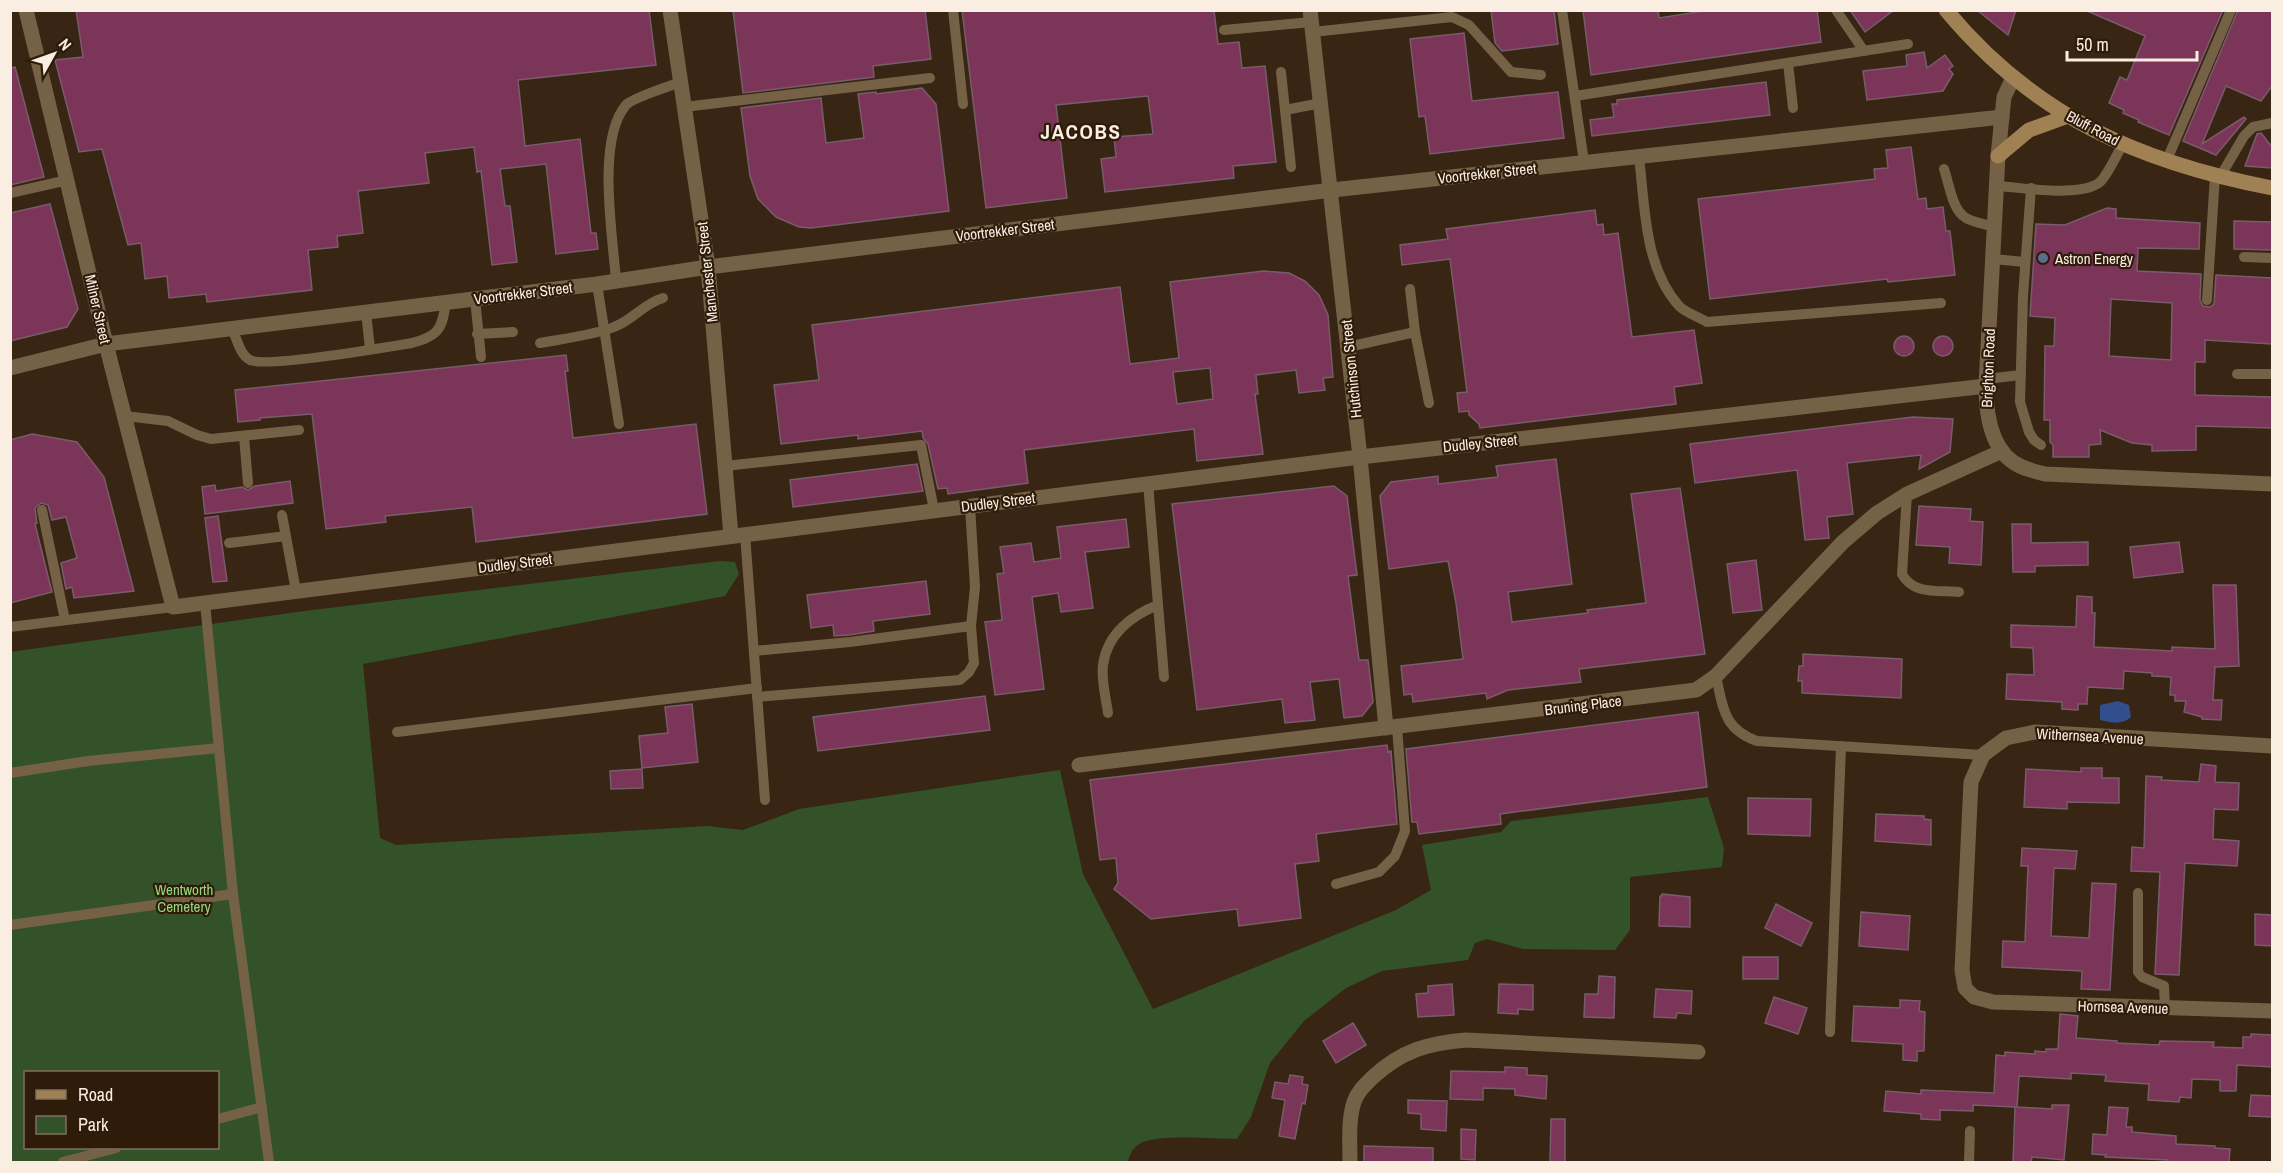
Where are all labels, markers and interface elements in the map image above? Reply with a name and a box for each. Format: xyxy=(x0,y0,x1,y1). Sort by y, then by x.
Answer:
north arrow xyxy=(24,24,84,84)
scale bar xyxy=(2067,24,2198,62)
text: 50 m xyxy=(2076,32,2109,57)
text: N xyxy=(54,34,77,55)
street label: Bluff Road xyxy=(2063,105,2123,151)
district label: JACOBS xyxy=(1041,117,1121,146)
street label: Voortrekker Street xyxy=(1437,157,1538,189)
street label: Voortrekker Street xyxy=(955,213,1056,246)
street label: Manchester Street xyxy=(691,220,723,323)
place label: Astron Energy xyxy=(2054,248,2134,269)
marker: Astron Energy xyxy=(2036,251,2050,265)
street label: Milner Street xyxy=(80,272,116,346)
street label: Voortrekker Street xyxy=(473,276,574,309)
street label: Hutchinson Street xyxy=(1335,318,1367,419)
street label: Brighton Road xyxy=(1976,328,2000,408)
street label: Dudley Street xyxy=(1442,429,1519,457)
street label: Dudley Street xyxy=(960,487,1037,517)
street label: Dudley Street xyxy=(477,548,554,578)
street label: Bruning Place xyxy=(1543,690,1623,720)
street label: Withernsea Avenue xyxy=(2036,723,2144,749)
park label: Wentworth Cemetery xyxy=(155,879,213,917)
street label: Hornsea Avenue xyxy=(2077,995,2169,1019)
legend xyxy=(24,1071,219,1149)
text: Road xyxy=(78,1082,113,1107)
text: Park xyxy=(78,1112,109,1137)

